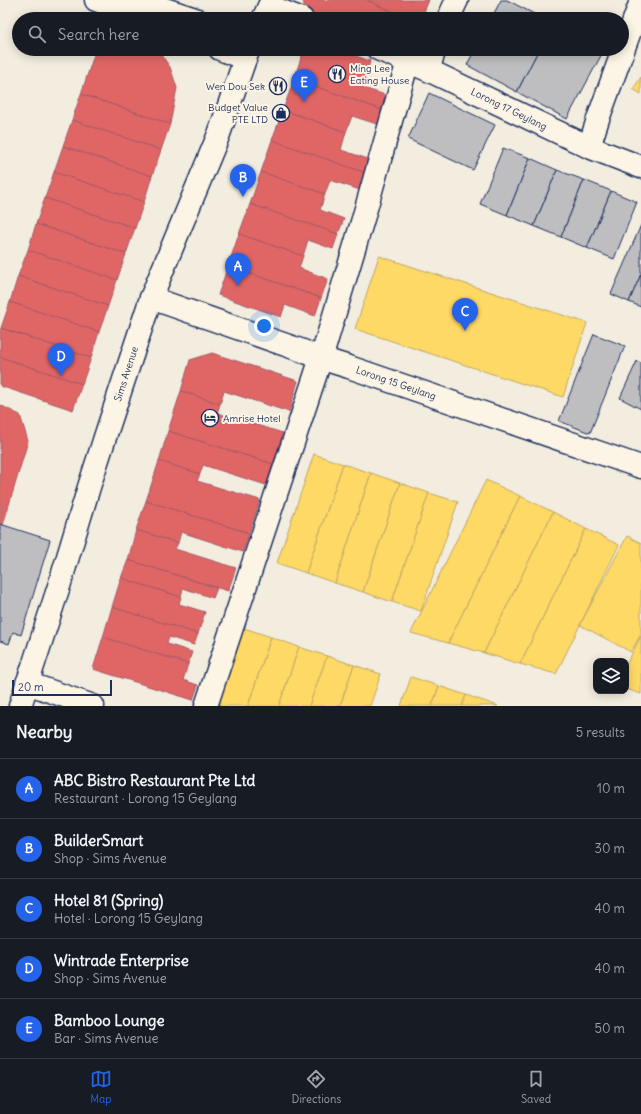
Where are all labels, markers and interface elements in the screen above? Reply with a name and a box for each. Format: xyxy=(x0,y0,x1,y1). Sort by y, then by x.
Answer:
search box xyxy=(12,12,629,56)
icon: search xyxy=(26,23,48,45)
text: Search here xyxy=(58,25,139,44)
place label: Ming Lee Eating House xyxy=(350,62,409,87)
restaurant icon: Ming Lee Eating House xyxy=(327,64,347,84)
pin: E xyxy=(291,69,317,102)
restaurant icon: Wen Dou Sek xyxy=(268,76,288,96)
place label: Wen Dou Sek xyxy=(206,80,265,93)
street label: Lorong 17 Geylang xyxy=(469,85,549,133)
place label: Budget Value PTE LTD xyxy=(208,101,268,126)
shop icon: Budget Value PTE LTD xyxy=(271,103,291,123)
pin: B xyxy=(230,164,256,197)
pin: A xyxy=(225,253,251,286)
pin: C xyxy=(452,298,478,331)
your location xyxy=(254,316,274,336)
pin: D xyxy=(48,343,74,376)
street label: Sims Avenue xyxy=(111,345,141,403)
street label: Lorong 15 Geylang xyxy=(354,363,438,403)
hotel icon: Amrise Hotel xyxy=(200,408,220,428)
place label: Amrise Hotel xyxy=(223,412,280,425)
map controls xyxy=(593,658,629,694)
button: layers xyxy=(593,658,629,694)
scale bar xyxy=(12,678,112,697)
text: 20 m xyxy=(18,680,44,694)
text: Nearby xyxy=(16,721,72,743)
text: 5 results xyxy=(576,724,625,741)
text: ABC Bistro Restaurant Pte Ltd xyxy=(54,771,255,790)
text: A xyxy=(25,780,33,797)
text: 10 m xyxy=(597,780,625,797)
text: Restaurant · Lorong 15 Geylang xyxy=(54,790,237,807)
text: BuilderSmart xyxy=(54,831,143,850)
text: B xyxy=(25,840,33,857)
text: 30 m xyxy=(595,840,625,857)
text: Shop · Sims Avenue xyxy=(54,850,167,867)
text: Hotel 81 (Spring) xyxy=(54,891,163,910)
text: C xyxy=(25,900,33,917)
text: 40 m xyxy=(594,900,625,917)
text: Hotel · Lorong 15 Geylang xyxy=(54,910,203,927)
text: Wintrade Enterprise xyxy=(54,951,189,970)
text: D xyxy=(24,960,34,977)
text: 40 m xyxy=(594,960,625,977)
text: Shop · Sims Avenue xyxy=(54,970,167,987)
text: Bamboo Lounge xyxy=(54,1011,165,1030)
text: E xyxy=(25,1020,33,1037)
text: 50 m xyxy=(594,1020,625,1037)
text: Bar · Sims Avenue xyxy=(54,1030,158,1047)
tab: Map xyxy=(90,1068,112,1106)
tab: Directions xyxy=(292,1068,341,1106)
tab: Saved xyxy=(521,1068,551,1106)

